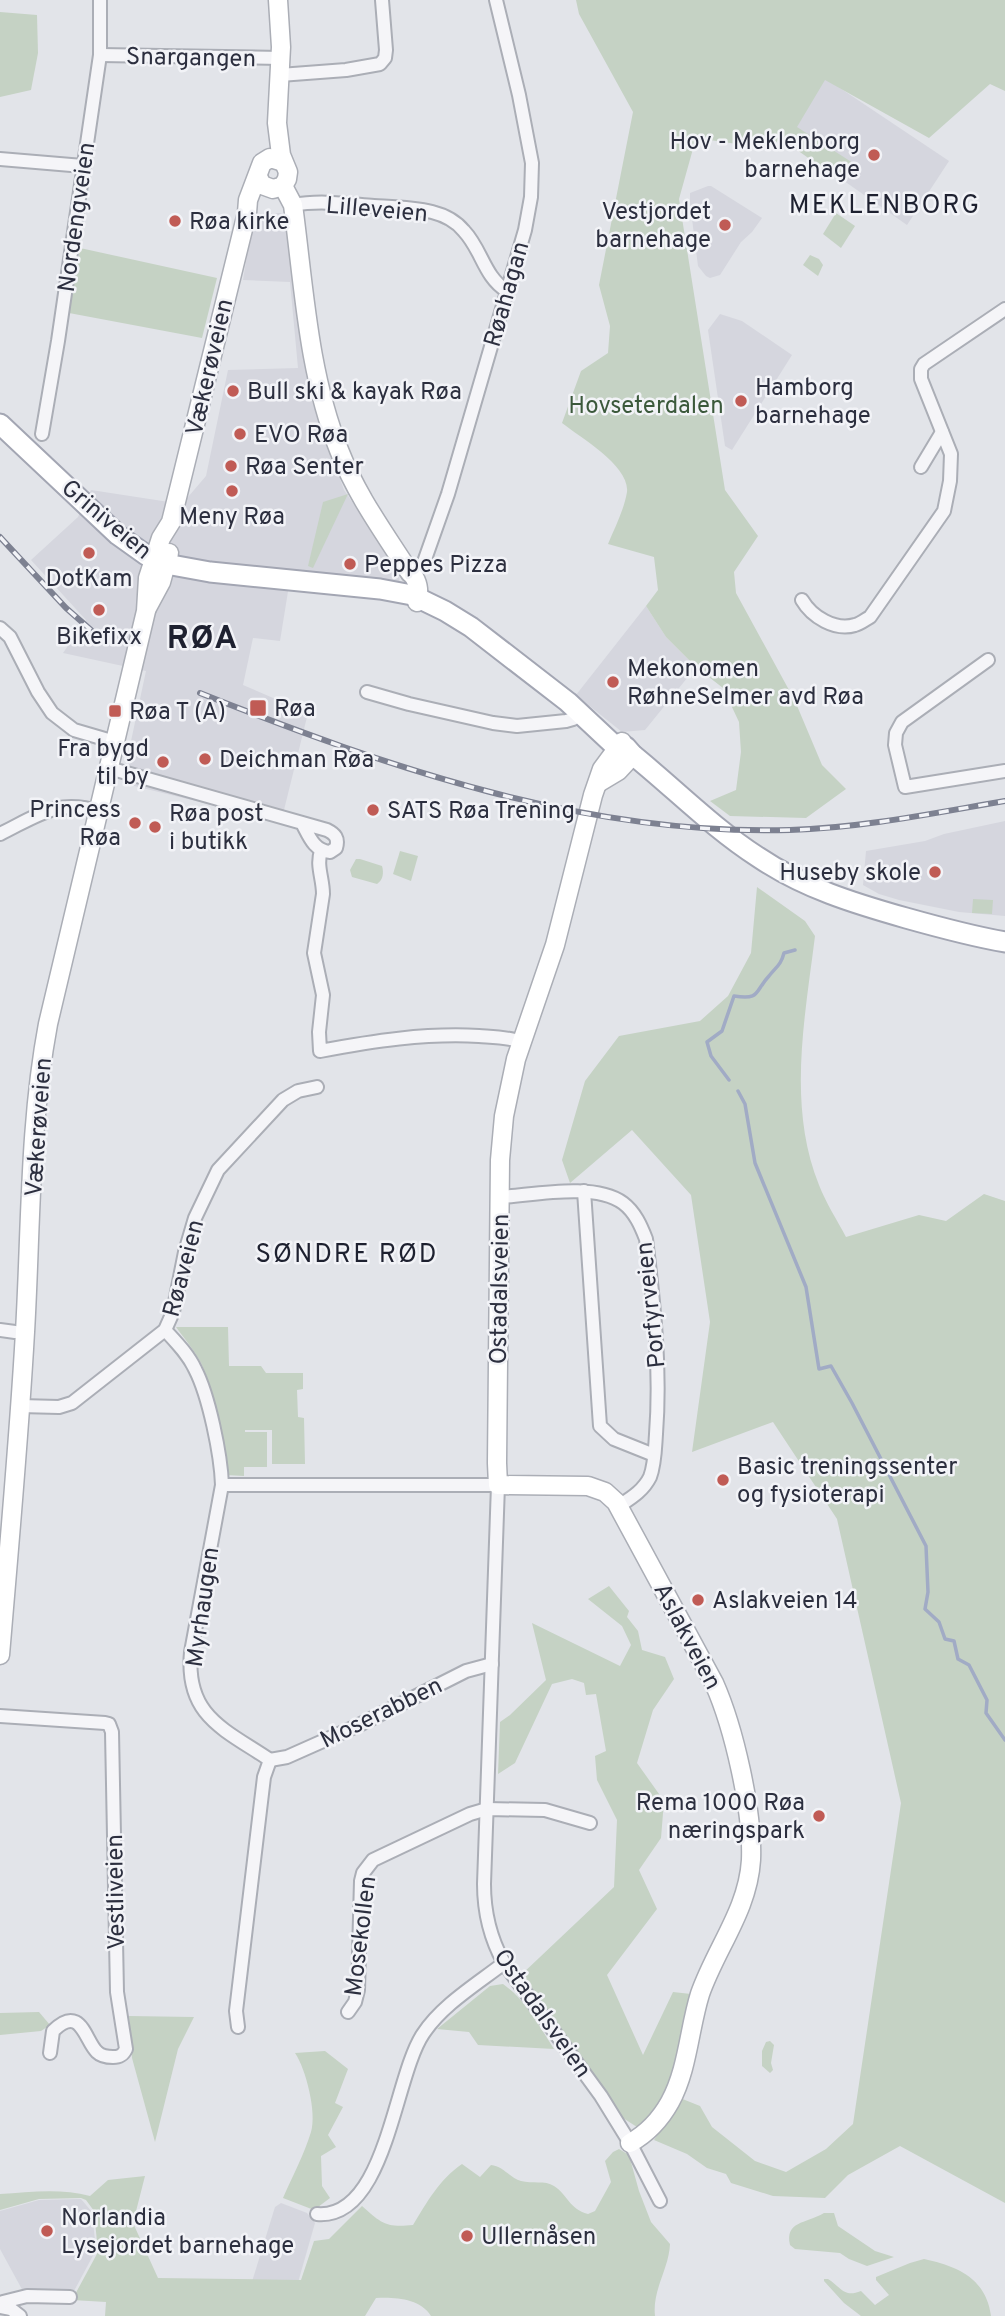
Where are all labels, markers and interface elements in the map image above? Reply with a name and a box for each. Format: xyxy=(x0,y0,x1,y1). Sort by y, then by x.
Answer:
street label: Snargangen xyxy=(126,43,256,75)
place label: Hov - Meklenborg barnehage xyxy=(669,128,860,186)
street label: Nordengveien xyxy=(53,140,103,294)
marker: Hov - Meklenborg barnehage xyxy=(866,147,882,163)
district label: MEKLENBORG xyxy=(789,190,981,223)
street label: Lilleveien xyxy=(325,192,429,230)
place label: Vestjordet barnehage xyxy=(595,198,711,256)
place label: Røa kirke xyxy=(189,208,289,238)
marker: Røa kirke xyxy=(167,213,183,229)
marker: Vestjordet barnehage xyxy=(717,217,733,233)
street label: Røahagan xyxy=(479,238,537,351)
street label: Vækerøveien xyxy=(181,296,241,439)
place label: Hamborg barnehage xyxy=(755,374,871,432)
place label: Bull ski & kayak Røa xyxy=(247,378,462,408)
marker: Bull ski & kayak Røa xyxy=(225,383,241,399)
park label: Hovseterdalen xyxy=(568,392,724,422)
marker: Hamborg barnehage xyxy=(733,393,749,409)
place label: EVO Røa xyxy=(254,421,348,451)
marker: EVO Røa xyxy=(232,426,248,442)
place label: Røa Senter xyxy=(245,453,364,483)
marker: Røa Senter xyxy=(223,458,239,474)
street label: Griniveien xyxy=(54,474,157,567)
marker: Meny Røa xyxy=(224,483,240,499)
place label: Meny Røa xyxy=(179,503,285,533)
marker: DotKam xyxy=(81,545,97,561)
place label: Peppes Pizza xyxy=(364,551,507,581)
marker: Peppes Pizza xyxy=(342,556,358,572)
place label: DotKam xyxy=(45,565,133,595)
marker: Bikefixx xyxy=(91,602,107,618)
district label: RØA xyxy=(167,620,239,660)
place label: Bikefixx xyxy=(56,623,142,653)
place label: Mekonomen RøhneSelmer avd Røa xyxy=(627,655,864,713)
marker: Mekonomen RøhneSelmer avd Røa xyxy=(605,674,621,690)
place label: Røa xyxy=(274,695,316,725)
place label: Røa T (A) xyxy=(129,698,226,728)
marker: Røa xyxy=(248,698,268,718)
marker: Røa T (A) xyxy=(107,703,123,719)
place label: Fra bygd til by xyxy=(57,735,149,793)
place label: Deichman Røa xyxy=(219,746,374,776)
marker: Deichman Røa xyxy=(197,751,213,767)
marker: Fra bygd til by xyxy=(155,754,171,770)
place label: Princess Røa xyxy=(29,796,121,854)
place label: SATS Røa Trening xyxy=(387,797,575,827)
place label: Røa post i butikk xyxy=(169,800,264,858)
marker: SATS Røa Trening xyxy=(365,802,381,818)
marker: Princess Røa xyxy=(127,815,143,831)
marker: Røa post i butikk xyxy=(147,819,163,835)
place label: Huseby skole xyxy=(779,859,921,889)
marker: Huseby skole xyxy=(927,864,943,880)
street label: Vækerøveien xyxy=(20,1056,60,1198)
street label: Ostadalsveien xyxy=(485,1213,517,1365)
street label: Røaveien xyxy=(158,1217,212,1320)
district label: SØNDRE RØD xyxy=(256,1239,438,1272)
street label: Porfyrveien xyxy=(630,1240,674,1369)
place label: Basic treningssenter og fysioterapi xyxy=(737,1453,957,1511)
marker: Basic treningssenter og fysioterapi xyxy=(715,1472,731,1488)
street label: Myrhaugen xyxy=(181,1545,227,1669)
street label: Aslakveien xyxy=(646,1578,727,1695)
place label: Aslakveien 14 xyxy=(712,1587,858,1617)
marker: Aslakveien 14 xyxy=(690,1592,706,1608)
street label: Moserabben xyxy=(316,1671,448,1756)
place label: Rema 1000 Røa næringspark xyxy=(636,1789,805,1847)
marker: Rema 1000 Røa næringspark xyxy=(811,1808,827,1824)
street label: Vestliveien xyxy=(101,1834,133,1950)
street label: Mosekollen xyxy=(340,1874,384,1998)
street label: Ostadalsveien xyxy=(486,1944,597,2085)
place label: Norlandia Lysejordet barnehage xyxy=(61,2204,294,2262)
marker: Norlandia Lysejordet barnehage xyxy=(39,2223,55,2239)
place label: Ullernåsen xyxy=(481,2223,596,2253)
marker: Ullernåsen xyxy=(459,2228,475,2244)

